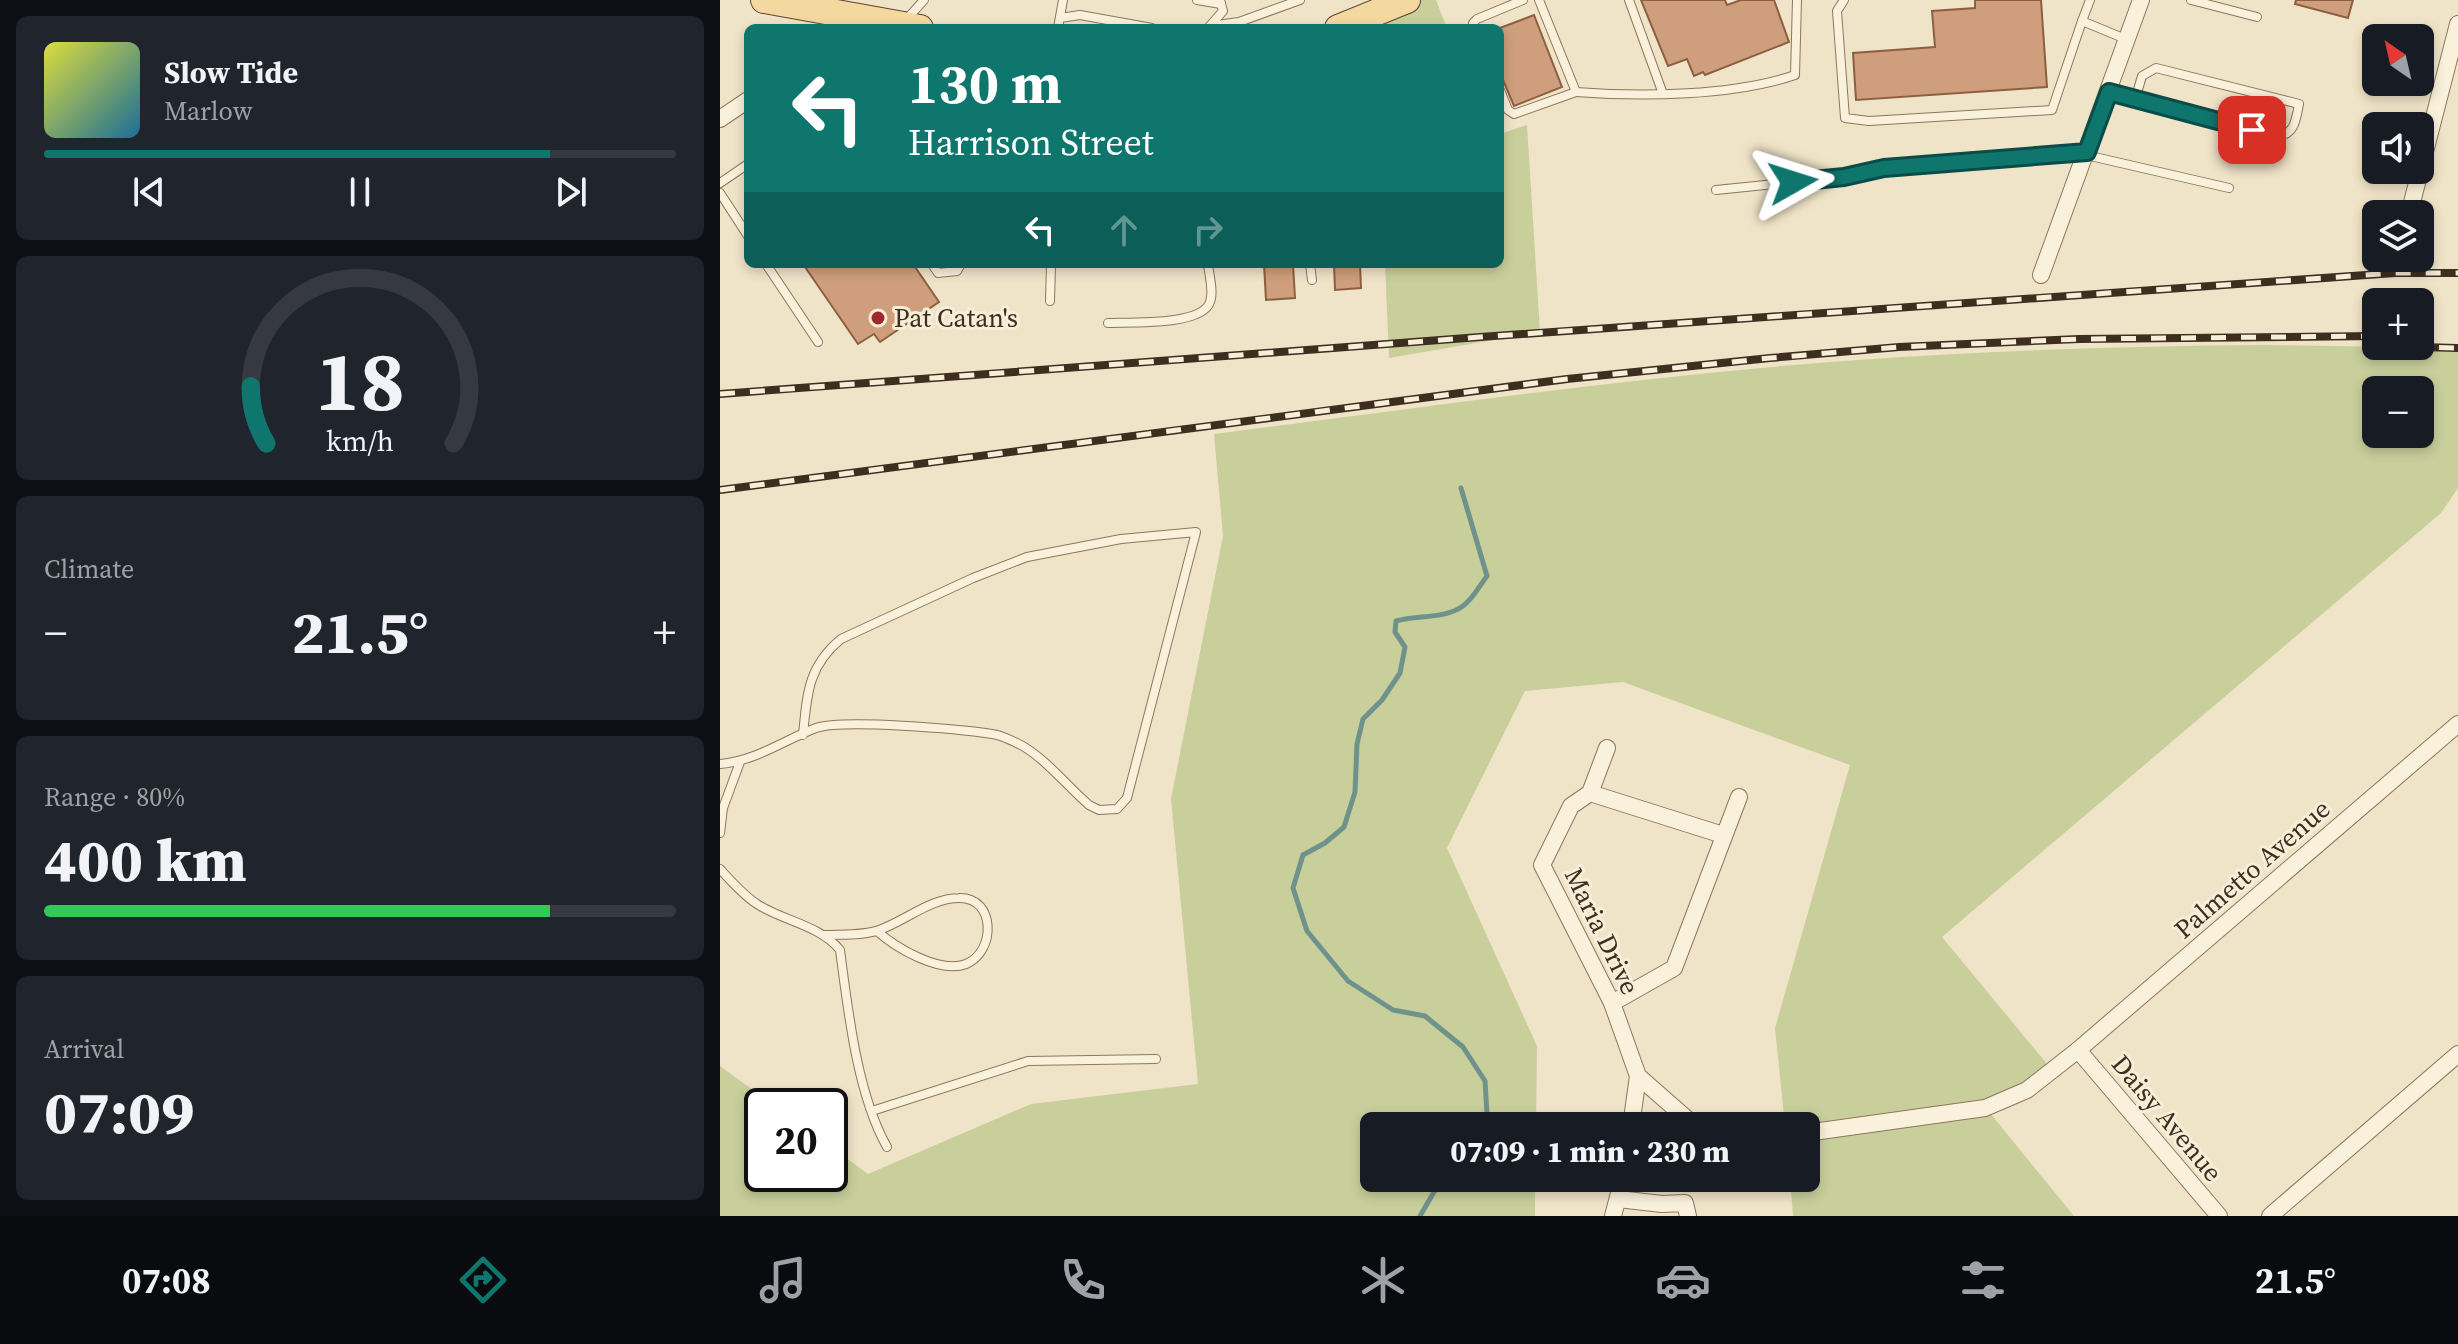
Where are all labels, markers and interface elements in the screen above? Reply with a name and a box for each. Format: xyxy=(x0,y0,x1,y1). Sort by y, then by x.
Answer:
north arrow xyxy=(2362,24,2434,96)
map controls xyxy=(2362,24,2434,448)
text: 130 m xyxy=(908,45,1062,122)
text: Slow Tide xyxy=(164,52,298,93)
icon: left xyxy=(776,56,880,160)
text: Marlow xyxy=(164,93,253,129)
pin xyxy=(2218,96,2286,164)
icon: arrive xyxy=(2230,108,2274,152)
button: sound xyxy=(2362,112,2434,184)
text: Harrison Street xyxy=(908,118,1154,167)
position arrow xyxy=(1751,140,1835,224)
icon: previous xyxy=(127,170,171,214)
icon: pause xyxy=(338,170,382,214)
icon: next xyxy=(549,170,593,214)
button: layers xyxy=(2362,200,2434,272)
icon: left xyxy=(1018,208,1062,252)
icon: ahead xyxy=(1102,208,1146,252)
icon: right xyxy=(1186,208,1230,252)
button: + xyxy=(2362,288,2434,360)
place label: Pat Catan's xyxy=(894,300,1018,336)
marker: Pat Catan's xyxy=(869,309,887,327)
text: 18 xyxy=(315,324,405,438)
button: − xyxy=(2362,376,2434,448)
text: km/h xyxy=(326,421,394,461)
text: Climate xyxy=(44,551,134,587)
text: 21.5° xyxy=(292,591,428,673)
text: − xyxy=(44,602,67,663)
text: + xyxy=(653,602,676,663)
text: Range · 80% xyxy=(44,779,185,815)
street label: Palmetto Avenue xyxy=(2166,791,2338,947)
text: 400 km xyxy=(44,819,247,901)
street label: Maria Drive xyxy=(1556,862,1648,1000)
text: Arrival xyxy=(44,1031,124,1067)
street label: Daisy Avenue xyxy=(2103,1047,2231,1189)
text: 07:09 xyxy=(44,1071,194,1153)
speed limit sign: 20 xyxy=(744,1088,848,1192)
text: 07:09 · 1 min · 230 m xyxy=(1450,1131,1730,1172)
icon: directions xyxy=(455,1252,511,1308)
icon: music xyxy=(755,1252,811,1308)
icon: phone xyxy=(1055,1252,1111,1308)
icon: climate xyxy=(1355,1252,1411,1308)
icon: car xyxy=(1655,1252,1711,1308)
icon: filters xyxy=(1955,1252,2011,1308)
text: 07:08 xyxy=(122,1256,211,1305)
text: 21.5° xyxy=(2255,1256,2336,1305)

